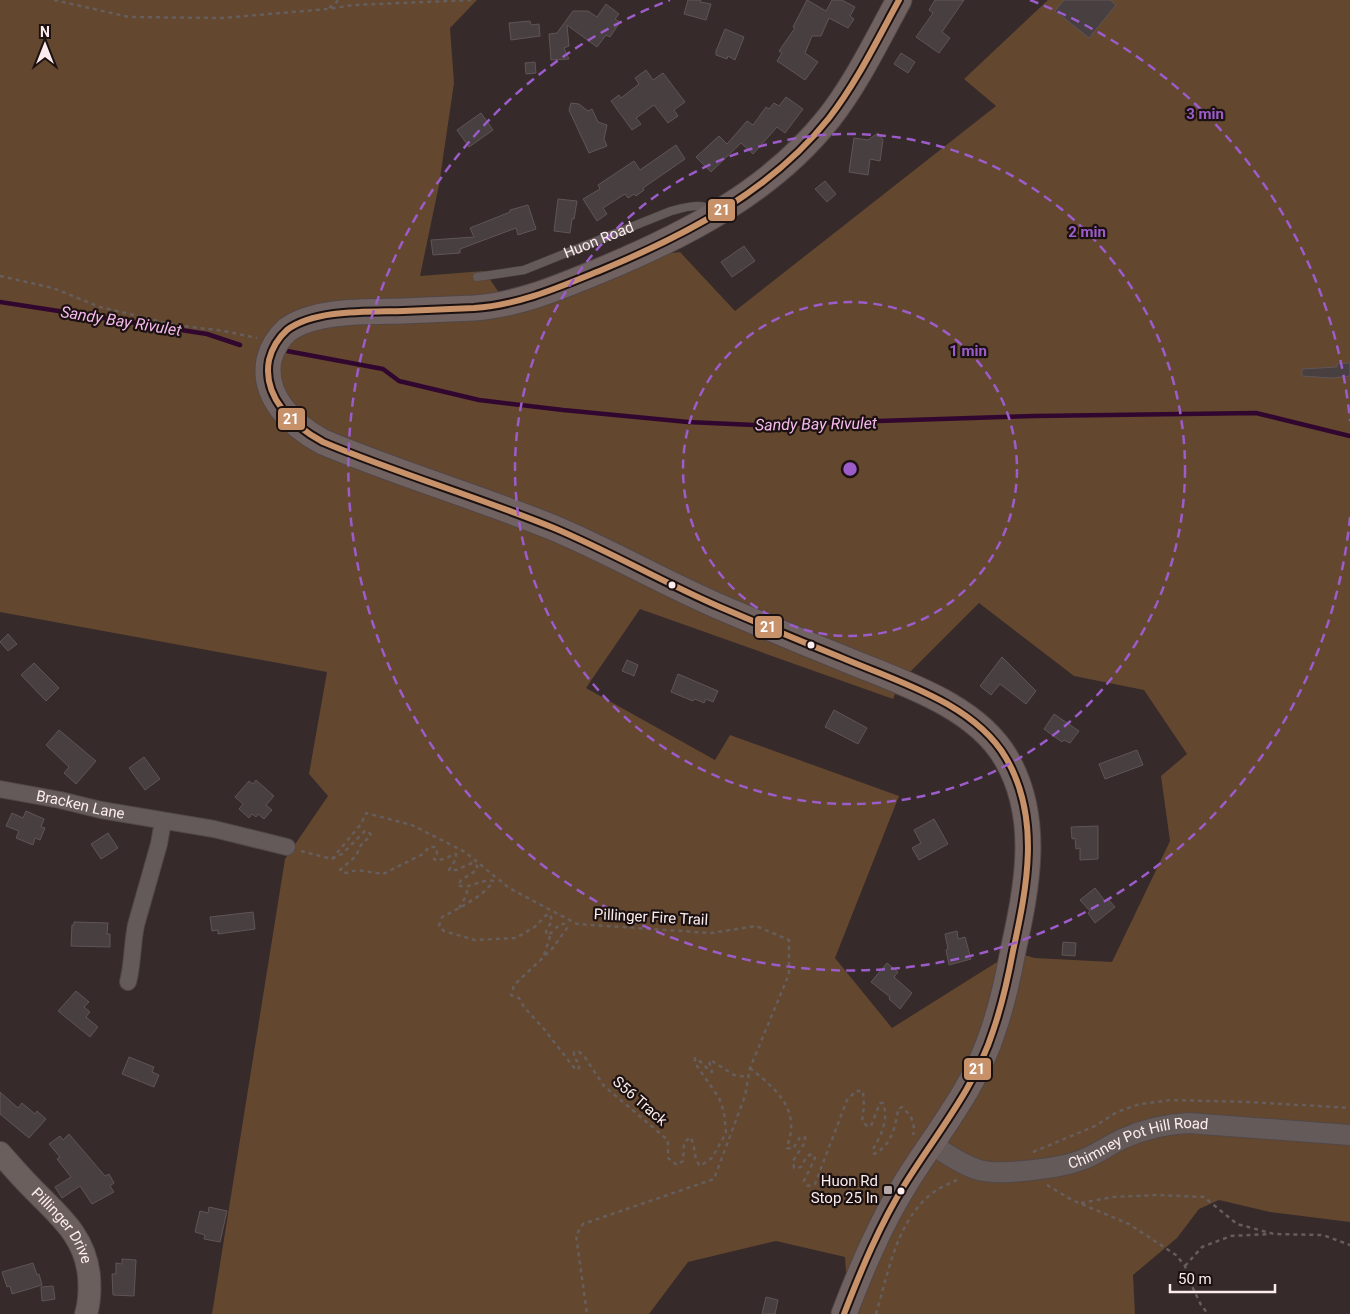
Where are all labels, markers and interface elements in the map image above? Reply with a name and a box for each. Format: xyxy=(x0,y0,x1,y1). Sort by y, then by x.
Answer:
north arrow xyxy=(20,20,70,70)
text: N xyxy=(40,24,50,40)
text: 3 min xyxy=(1186,105,1224,123)
line badge: 21 xyxy=(707,198,736,222)
text: 21 xyxy=(714,202,730,218)
street label: Huon Road xyxy=(561,218,636,262)
text: 2 min xyxy=(1068,223,1106,241)
water label: Sandy Bay Rivulet xyxy=(59,302,184,340)
text: 1 min xyxy=(949,342,987,360)
line badge: 21 xyxy=(277,407,306,431)
text: 21 xyxy=(283,411,299,427)
water label: Sandy Bay Rivulet xyxy=(755,413,878,435)
centre of rings xyxy=(841,460,859,478)
unlabelled marker xyxy=(667,580,677,590)
line badge: 21 xyxy=(754,615,783,639)
text: 21 xyxy=(760,619,776,635)
unlabelled marker xyxy=(806,640,816,650)
street label: Bracken Lane xyxy=(35,787,126,823)
street label: Pillinger Fire Trail xyxy=(593,905,709,929)
line badge: 21 xyxy=(963,1057,992,1081)
text: 21 xyxy=(969,1061,985,1077)
street label: S56 Track xyxy=(609,1073,671,1130)
street label: Chimney Pot Hill Road xyxy=(1066,1114,1209,1173)
place label: Huon Rd Stop 25 In xyxy=(811,1172,878,1207)
street label: Pillinger Drive xyxy=(28,1184,96,1265)
marker: Huon Rd Stop 25 In xyxy=(882,1184,894,1196)
unlabelled marker xyxy=(896,1186,906,1196)
scale bar xyxy=(1170,1262,1275,1294)
text: 50 m xyxy=(1178,1270,1212,1288)

